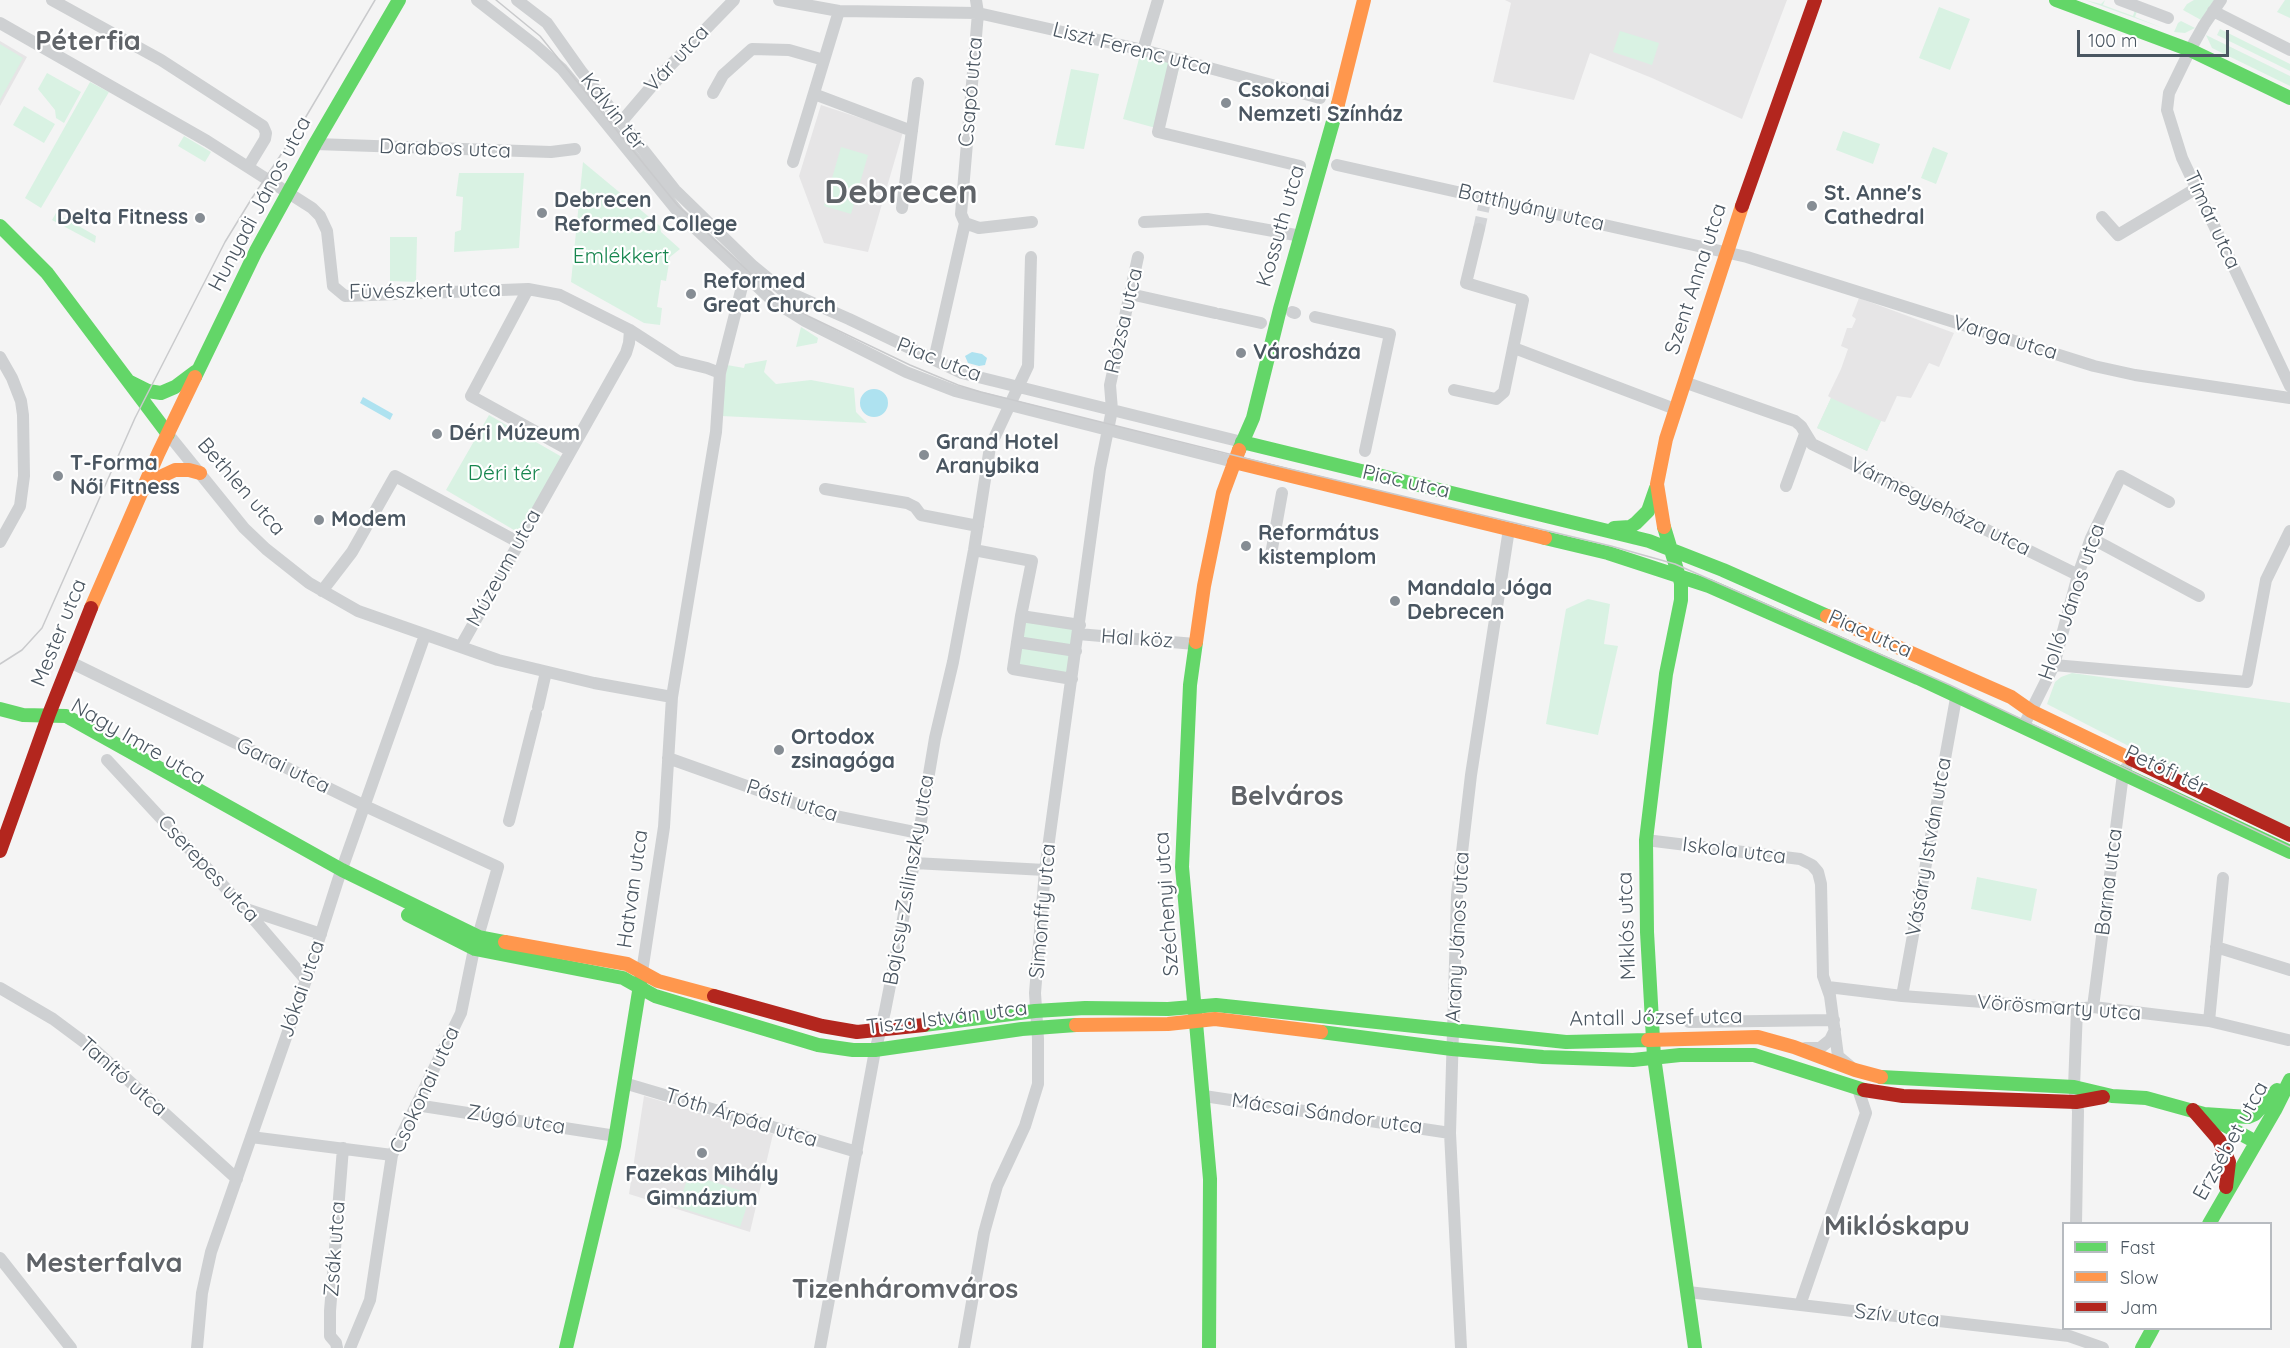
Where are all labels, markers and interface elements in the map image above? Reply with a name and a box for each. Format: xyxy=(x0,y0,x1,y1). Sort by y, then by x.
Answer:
street label: Liszt Ferenc utca xyxy=(1050,17,1214,81)
scale bar xyxy=(2080,18,2232,56)
street label: Vár utca xyxy=(640,20,714,98)
district label: Péterfia xyxy=(35,26,141,58)
text: 100 m xyxy=(2088,29,2137,52)
street label: Csapó utca xyxy=(954,36,988,148)
street label: Kálvin tér xyxy=(575,68,651,156)
place label: Csokonai Nemzeti Színház xyxy=(1238,78,1403,128)
marker: Csokonai Nemzeti Színház xyxy=(1219,96,1233,110)
street label: Hunyadi János utca xyxy=(203,112,317,296)
street label: Darabos utca xyxy=(379,134,511,164)
street label: Kossuth utca xyxy=(1252,162,1310,290)
street label: Tímár utca xyxy=(2178,167,2246,273)
district label: Debrecen xyxy=(824,173,978,213)
street label: Batthyány utca xyxy=(1455,179,1607,237)
place label: St. Anne's Cathedral xyxy=(1824,181,1925,231)
place label: Debrecen Reformed College xyxy=(554,188,737,238)
marker: St. Anne's Cathedral xyxy=(1805,199,1819,213)
street label: Szent Anna utca xyxy=(1660,200,1732,358)
place label: Delta Fitness xyxy=(57,205,188,231)
marker: Debrecen Reformed College xyxy=(535,206,549,220)
marker: Delta Fitness xyxy=(193,211,207,225)
park label: Emlékkert xyxy=(573,244,669,270)
street label: Rózsa utca xyxy=(1100,266,1148,376)
place label: Reformed Great Church xyxy=(703,269,836,319)
street label: Füvészkert utca xyxy=(349,277,501,305)
marker: Reformed Great Church xyxy=(684,287,698,301)
street label: Varga utca xyxy=(1950,310,2060,366)
street label: Piac utca xyxy=(893,332,985,388)
place label: Városháza xyxy=(1253,340,1361,366)
marker: Városháza xyxy=(1234,346,1248,360)
place label: Déri Múzeum xyxy=(449,421,580,447)
marker: Déri Múzeum xyxy=(430,427,444,441)
place label: Grand Hotel Aranybika xyxy=(936,430,1059,480)
street label: Bethlen utca xyxy=(192,433,290,541)
marker: Grand Hotel Aranybika xyxy=(917,448,931,462)
place label: T-Forma Női Fitness xyxy=(70,451,180,501)
street label: Vármegyeháza utca xyxy=(1846,452,2034,562)
street label: Piac utca xyxy=(1360,460,1452,504)
park label: Déri tér xyxy=(468,461,540,487)
marker: T-Forma Női Fitness xyxy=(51,469,65,483)
street label: Múzeum utca xyxy=(461,505,547,631)
place label: Modem xyxy=(331,507,406,533)
marker: Modem xyxy=(312,513,326,527)
place label: Református kistemplom xyxy=(1258,521,1379,571)
street label: Holló János utca xyxy=(2033,521,2111,683)
marker: Református kistemplom xyxy=(1239,539,1253,553)
street label: Mester utca xyxy=(26,575,92,691)
place label: Mandala Jóga Debrecen xyxy=(1407,576,1552,626)
marker: Mandala Jóga Debrecen xyxy=(1388,594,1402,608)
street label: Piac utca xyxy=(1824,604,1916,664)
street label: Hal köz xyxy=(1100,624,1174,654)
street label: Nagy Imre utca xyxy=(66,693,210,791)
place label: Ortodox zsinagóga xyxy=(791,725,895,775)
street label: Garai utca xyxy=(232,733,334,799)
street label: Petőfi tér xyxy=(2120,740,2212,800)
marker: Ortodox zsinagóga xyxy=(772,743,786,757)
street label: Vásáry István utca xyxy=(1901,756,1957,938)
street label: Bajcsy-Zsilinszky utca xyxy=(878,773,940,987)
street label: Pásti utca xyxy=(743,774,841,828)
district label: Belváros xyxy=(1230,781,1344,813)
street label: Cserepes utca xyxy=(152,810,264,928)
street label: Barna utca xyxy=(2090,827,2128,937)
street label: Hatvan utca xyxy=(612,828,654,950)
street label: Széchenyi utca xyxy=(1149,831,1185,977)
street label: Iskola utca xyxy=(1681,832,1787,870)
street label: Simonffy utca xyxy=(1025,842,1061,980)
street label: Arany János utca xyxy=(1441,851,1475,1023)
street label: Miklós utca xyxy=(1613,871,1641,981)
street label: Jókai utca xyxy=(274,937,330,1041)
street label: Vörösmarty utca xyxy=(1976,990,2142,1026)
street label: Tisza István utca xyxy=(865,996,1029,1040)
street label: Antall József utca xyxy=(1569,1004,1743,1032)
street label: Csokonai utca xyxy=(385,1022,465,1158)
street label: Tanító utca xyxy=(74,1032,172,1122)
street label: Erzsébet utca xyxy=(2188,1077,2274,1205)
street label: Tóth Árpád utca xyxy=(662,1083,820,1153)
street label: Mácsai Sándor utca xyxy=(1230,1088,1424,1140)
street label: Zúgó utca xyxy=(465,1100,567,1140)
marker: Fazekas Mihály Gimnázium xyxy=(695,1146,709,1160)
place label: Fazekas Mihály Gimnázium xyxy=(625,1162,779,1212)
street label: Zsák utca xyxy=(319,1200,351,1298)
district label: Miklóskapu xyxy=(1824,1211,1970,1243)
legend xyxy=(2062,1222,2272,1330)
text: Fast xyxy=(2120,1236,2155,1259)
district label: Mesterfalva xyxy=(25,1248,183,1280)
text: Slow xyxy=(2120,1266,2158,1289)
district label: Tizenháromváros xyxy=(792,1274,1018,1306)
text: Jam xyxy=(2120,1296,2158,1319)
street label: Szív utca xyxy=(1853,1299,1941,1333)

